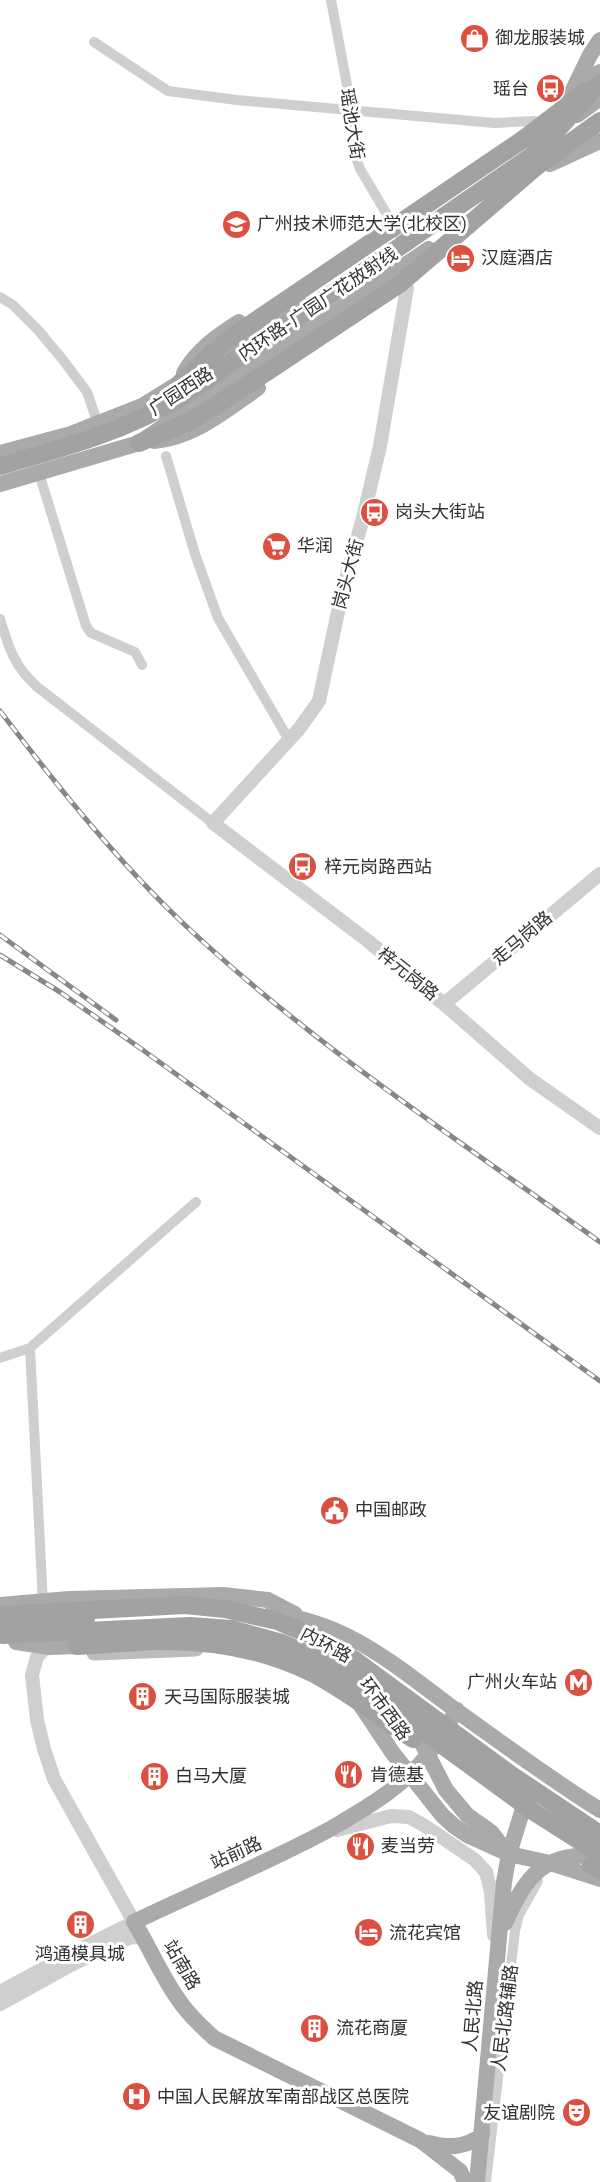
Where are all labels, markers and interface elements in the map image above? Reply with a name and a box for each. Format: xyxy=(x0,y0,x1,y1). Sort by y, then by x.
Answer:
shop icon: 御龙服装城 xyxy=(458,22,490,54)
place label: 御龙服装城 xyxy=(495,26,585,49)
bus stop icon: 瑶台 xyxy=(534,73,566,105)
place label: 瑶台 xyxy=(493,77,529,100)
street label: 瑶池大街 xyxy=(336,87,369,161)
school or university icon: 广州技术师范大学(北校区) xyxy=(220,208,252,240)
place label: 广州技术师范大学(北校区) xyxy=(257,212,467,235)
street label: 内环路-广园广花放射线 xyxy=(234,242,402,365)
hotel icon: 汉庭酒店 xyxy=(444,242,476,274)
place label: 汉庭酒店 xyxy=(481,246,553,269)
street label: 广园西路 xyxy=(144,361,217,420)
bus stop icon: 岗头大街站 xyxy=(358,496,390,528)
place label: 岗头大街站 xyxy=(395,500,485,523)
supermarket icon: 华润 xyxy=(260,530,292,562)
place label: 华润 xyxy=(297,534,333,557)
street label: 岗头大街 xyxy=(327,536,368,612)
bus stop icon: 梓元岗路西站 xyxy=(287,851,319,883)
place label: 梓元岗路西站 xyxy=(324,855,432,878)
street label: 走马岗路 xyxy=(487,906,557,970)
street label: 梓元岗路 xyxy=(373,942,444,1005)
public building icon: 中国邮政 xyxy=(318,1494,350,1526)
place label: 中国邮政 xyxy=(355,1498,427,1521)
street label: 内环路 xyxy=(297,1622,355,1667)
metro station icon: 广州火车站 xyxy=(562,1666,594,1698)
place label: 广州火车站 xyxy=(467,1670,557,1693)
street label: 环市西路 xyxy=(355,1673,416,1745)
building icon: 天马国际服装城 xyxy=(127,1681,159,1713)
place label: 天马国际服装城 xyxy=(164,1685,290,1708)
restaurant icon: 肯德基 xyxy=(333,1759,365,1791)
building icon: 白马大厦 xyxy=(138,1760,170,1792)
place label: 肯德基 xyxy=(370,1763,424,1786)
place label: 白马大厦 xyxy=(175,1764,247,1787)
restaurant icon: 麦当劳 xyxy=(344,1830,376,1862)
street label: 站前路 xyxy=(206,1831,265,1874)
place label: 麦当劳 xyxy=(381,1834,435,1857)
building icon: 鸿通模具城 xyxy=(64,1909,96,1941)
hotel icon: 流花宾馆 xyxy=(352,1917,384,1949)
place label: 流花宾馆 xyxy=(389,1921,461,1944)
street label: 站南路 xyxy=(159,1936,206,1994)
place label: 鸿通模具城 xyxy=(35,1942,125,1965)
street label: 人民北路辅路 xyxy=(487,1963,522,2073)
street label: 人民北路 xyxy=(458,1979,487,2053)
building icon: 流花商厦 xyxy=(299,2012,331,2044)
place label: 流花商厦 xyxy=(336,2016,408,2039)
hospital icon: 中国人民解放军南部战区总医院 xyxy=(120,2081,152,2113)
place label: 中国人民解放军南部战区总医院 xyxy=(157,2085,409,2108)
theatre icon: 友谊剧院 xyxy=(560,2097,592,2129)
place label: 友谊剧院 xyxy=(483,2101,555,2124)

